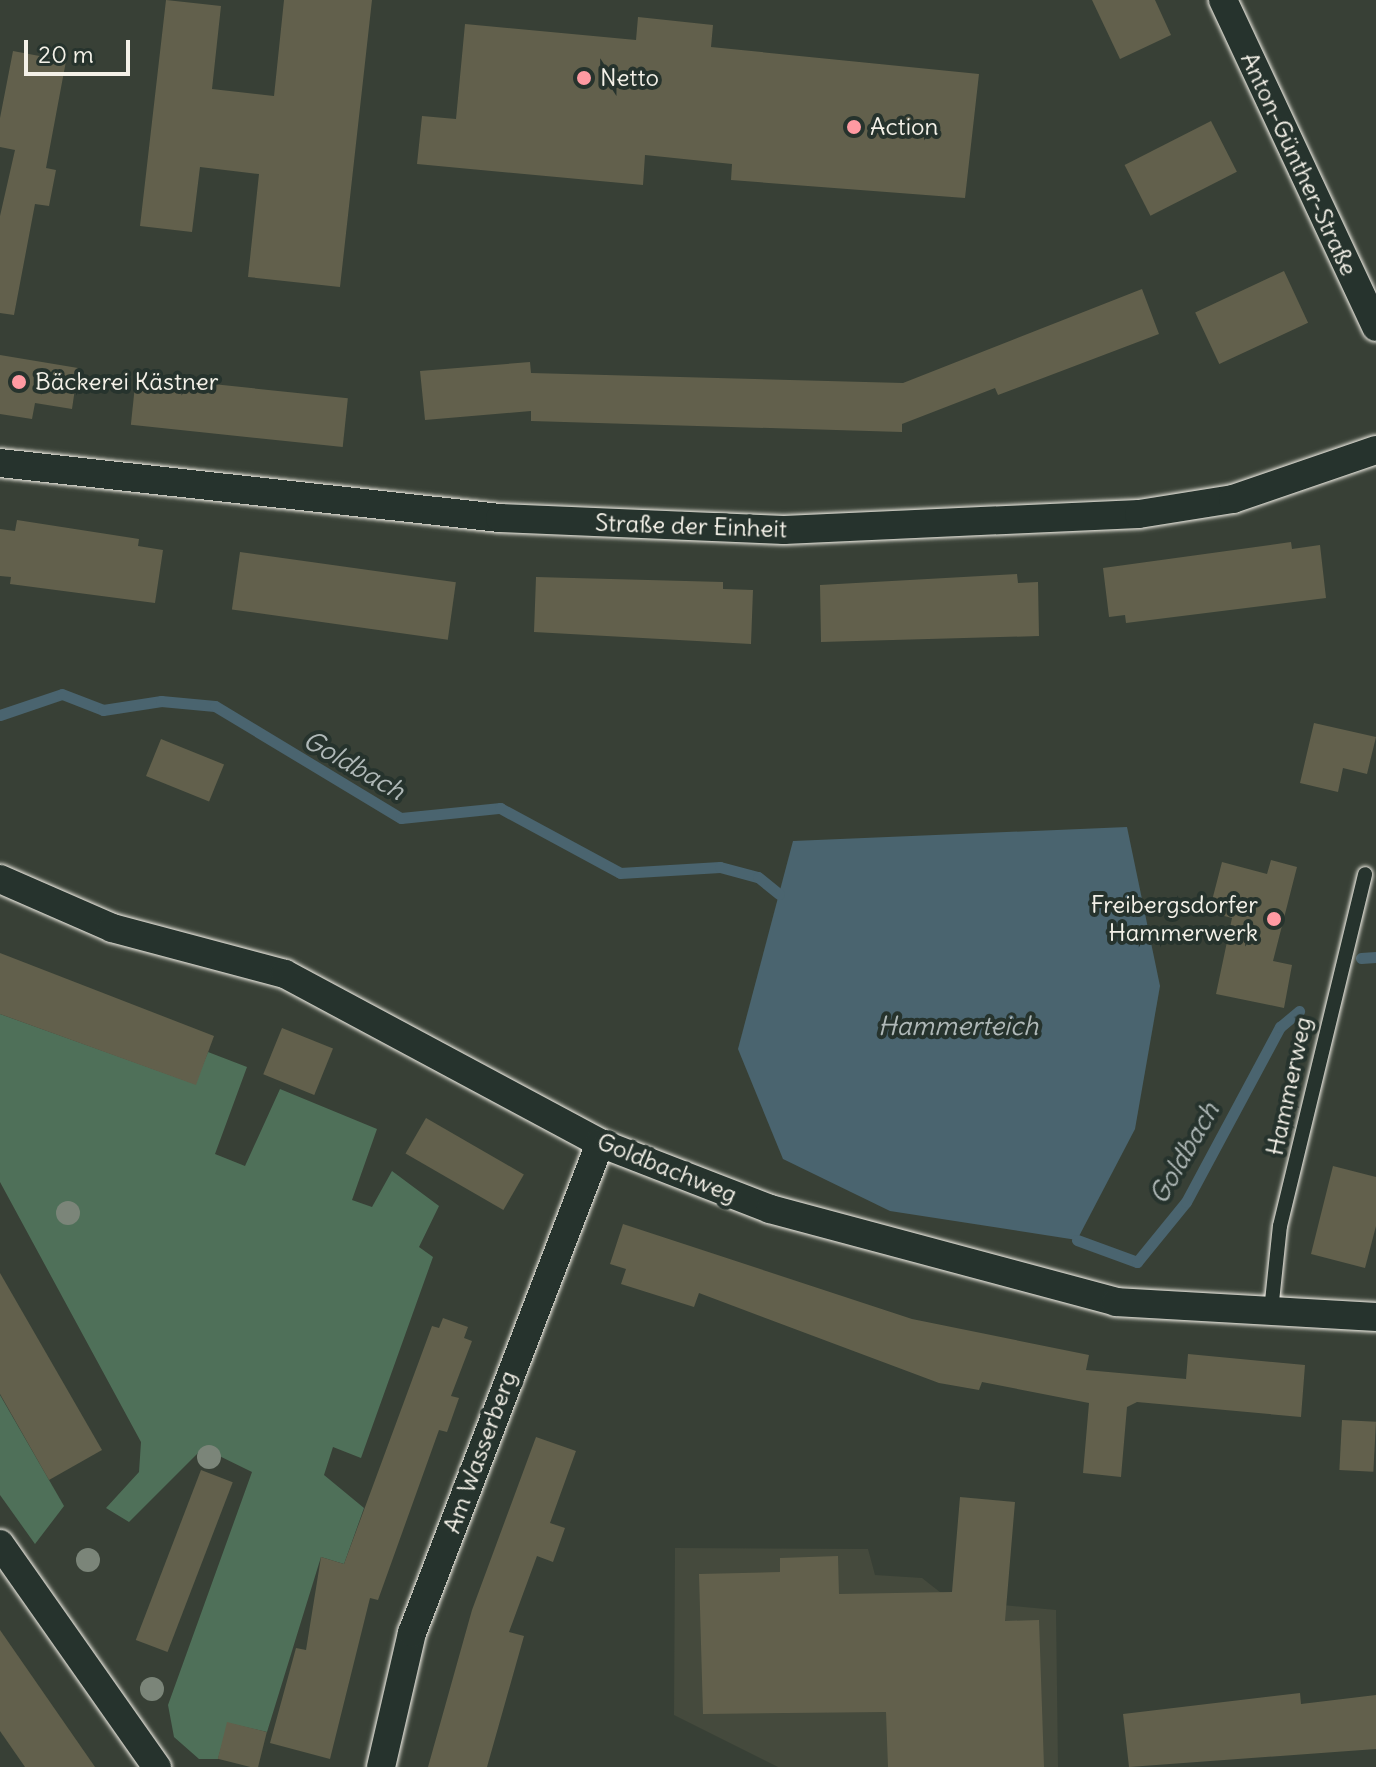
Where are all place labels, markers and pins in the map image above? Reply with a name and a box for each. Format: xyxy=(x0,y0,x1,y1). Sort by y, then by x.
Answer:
place label: Netto xyxy=(600,64,659,92)
marker: Netto xyxy=(575,69,593,87)
place label: Action xyxy=(870,113,938,141)
marker: Action xyxy=(845,118,863,136)
place label: Bäckerei Kästner xyxy=(35,368,219,396)
marker: Bäckerei Kästner xyxy=(10,373,28,391)
place label: Freibergsdorfer Hammerwerk xyxy=(1091,891,1258,947)
marker: Freibergsdorfer Hammerwerk xyxy=(1265,910,1283,928)

